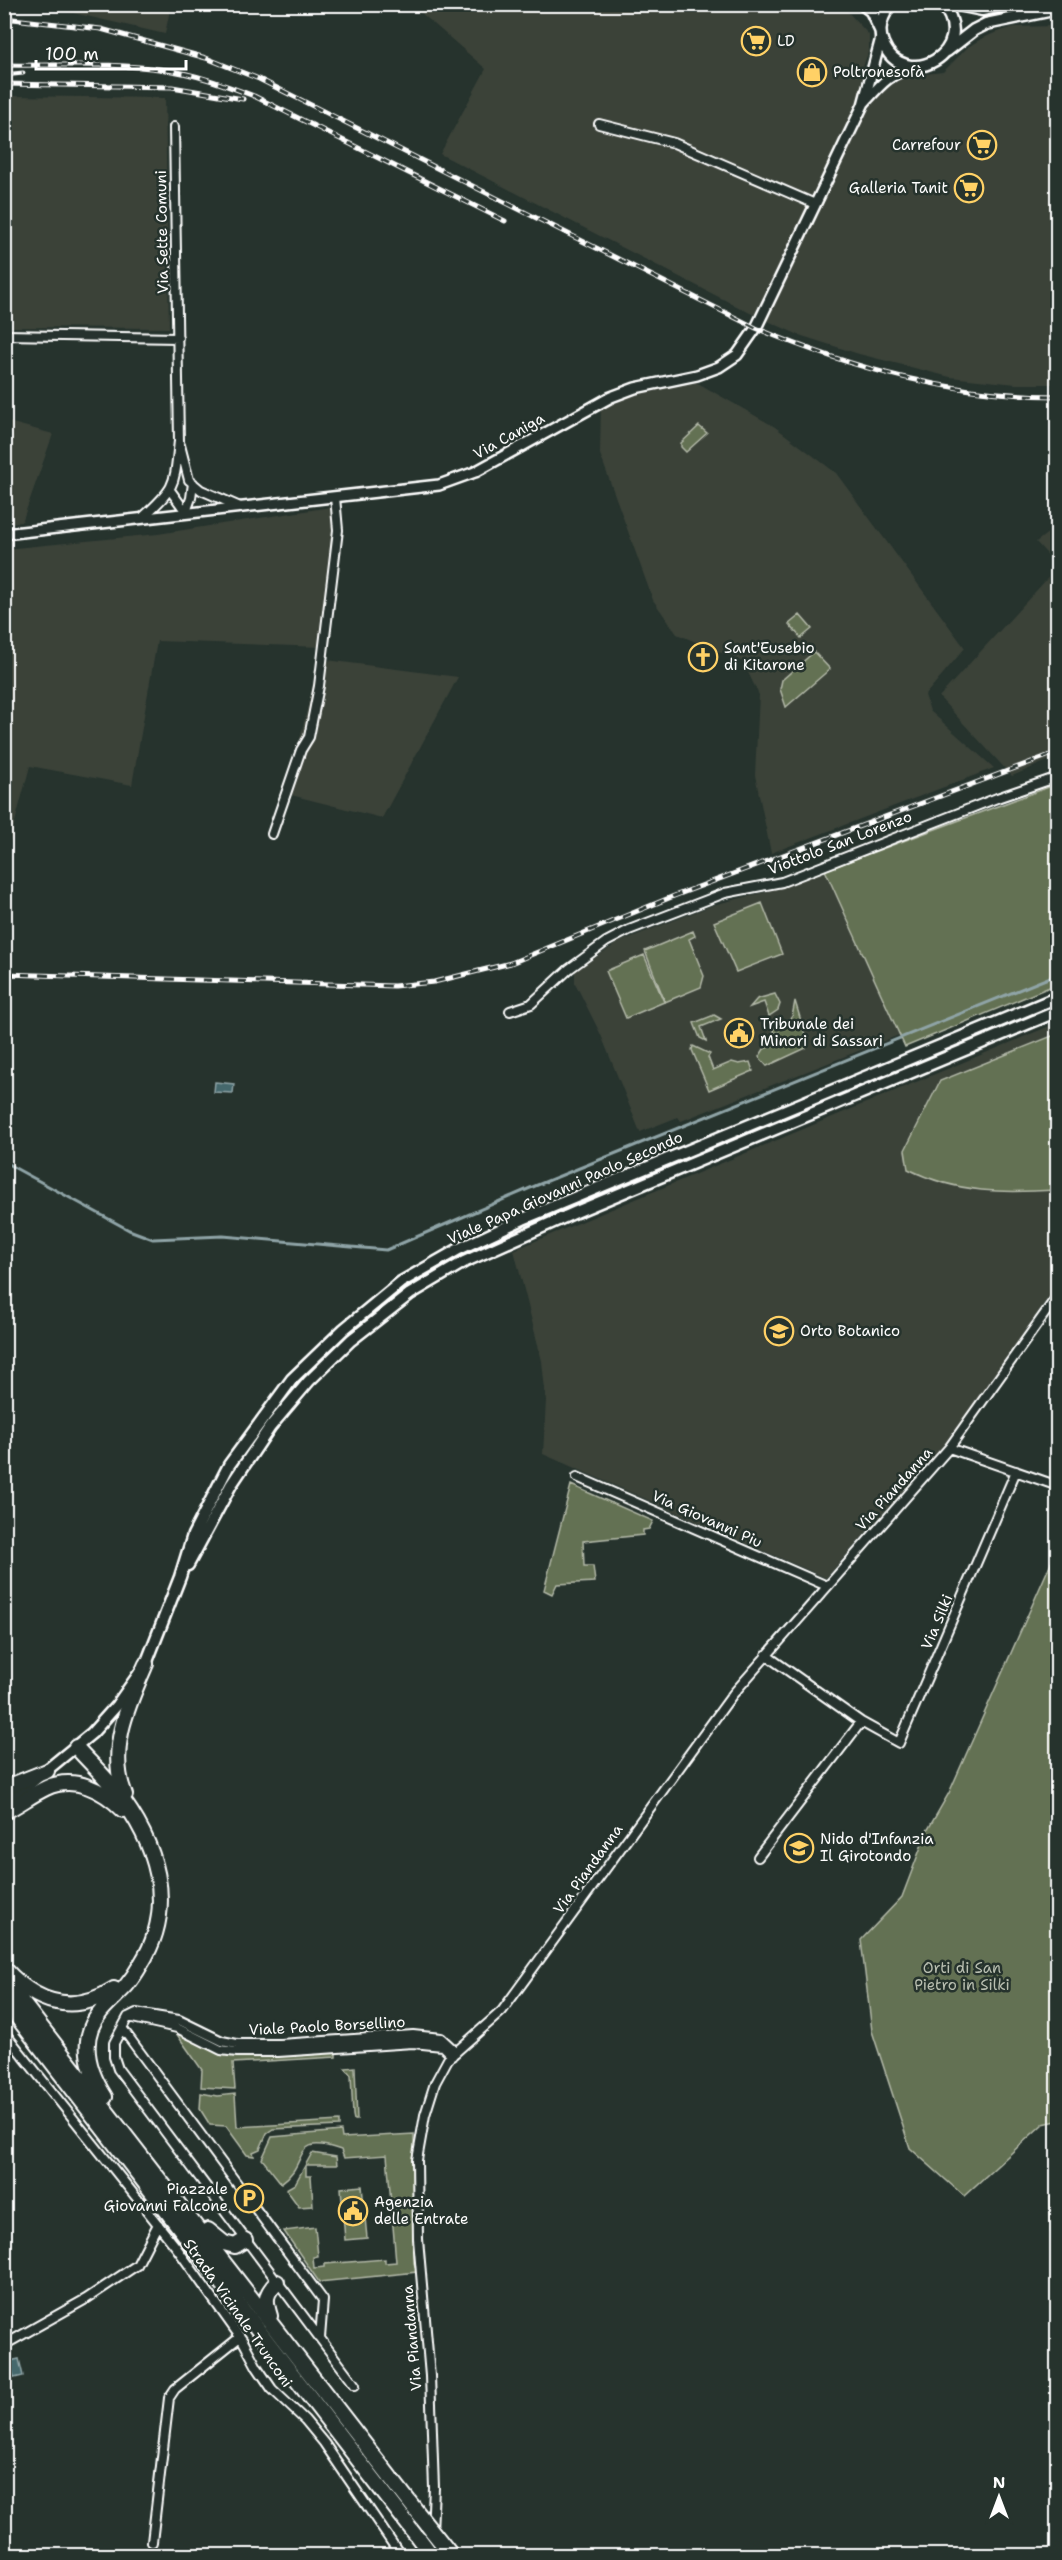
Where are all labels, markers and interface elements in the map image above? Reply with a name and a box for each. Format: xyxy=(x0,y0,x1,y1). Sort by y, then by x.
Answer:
supermarket icon: LD xyxy=(740,25,772,57)
place label: LD xyxy=(777,31,795,51)
scale bar xyxy=(36,33,186,71)
text: 100 m xyxy=(45,42,99,66)
shop icon: Poltronesofà xyxy=(796,56,828,88)
place label: Poltronesofà xyxy=(833,62,925,82)
supermarket icon: Carrefour xyxy=(966,129,998,161)
place label: Carrefour xyxy=(892,135,961,155)
street label: Via Sette Comuni xyxy=(151,170,173,294)
supermarket icon: Galleria Tanit xyxy=(953,172,985,204)
place label: Galleria Tanit xyxy=(849,178,948,198)
street label: Via Caniga xyxy=(470,408,549,464)
place label: Sant'Eusebio di Kitarone xyxy=(724,638,815,675)
church icon: Sant'Eusebio di Kitarone xyxy=(687,641,719,673)
street label: Viottolo San Lorenzo xyxy=(765,806,915,880)
place label: Tribunale dei Minori di Sassari xyxy=(760,1014,883,1051)
public building icon: Tribunale dei Minori di Sassari xyxy=(723,1017,755,1049)
street label: Viale Papa Giovanni Paolo Secondo xyxy=(444,1127,686,1249)
school or university icon: Orto Botanico xyxy=(763,1315,795,1347)
place label: Orto Botanico xyxy=(800,1321,900,1341)
street label: Via Piandanna xyxy=(851,1442,937,1535)
street label: Via Giovanni Piu xyxy=(649,1486,765,1552)
street label: Via Silki xyxy=(916,1591,958,1653)
street label: Via Piandanna xyxy=(549,1820,628,1918)
place label: Nido d'Infanzia Il Girotondo xyxy=(820,1829,934,1866)
school or university icon: Nido d'Infanzia Il Girotondo xyxy=(783,1832,815,1864)
park label: Orti di San Pietro in Silki xyxy=(914,1958,1010,1995)
street label: Viale Paolo Borsellino xyxy=(248,2012,406,2040)
place label: Piazzale Giovanni Falcone xyxy=(104,2179,228,2216)
parking icon: Piazzale Giovanni Falcone xyxy=(233,2182,265,2214)
place label: Agenzia delle Entrate xyxy=(374,2192,469,2229)
public building icon: Agenzia delle Entrate xyxy=(337,2195,369,2227)
street label: Strada Vicinale Trunconi xyxy=(179,2235,297,2391)
street label: Via Piandanna xyxy=(397,2284,427,2392)
north arrow xyxy=(969,2467,1029,2527)
text: N xyxy=(993,2472,1005,2493)

